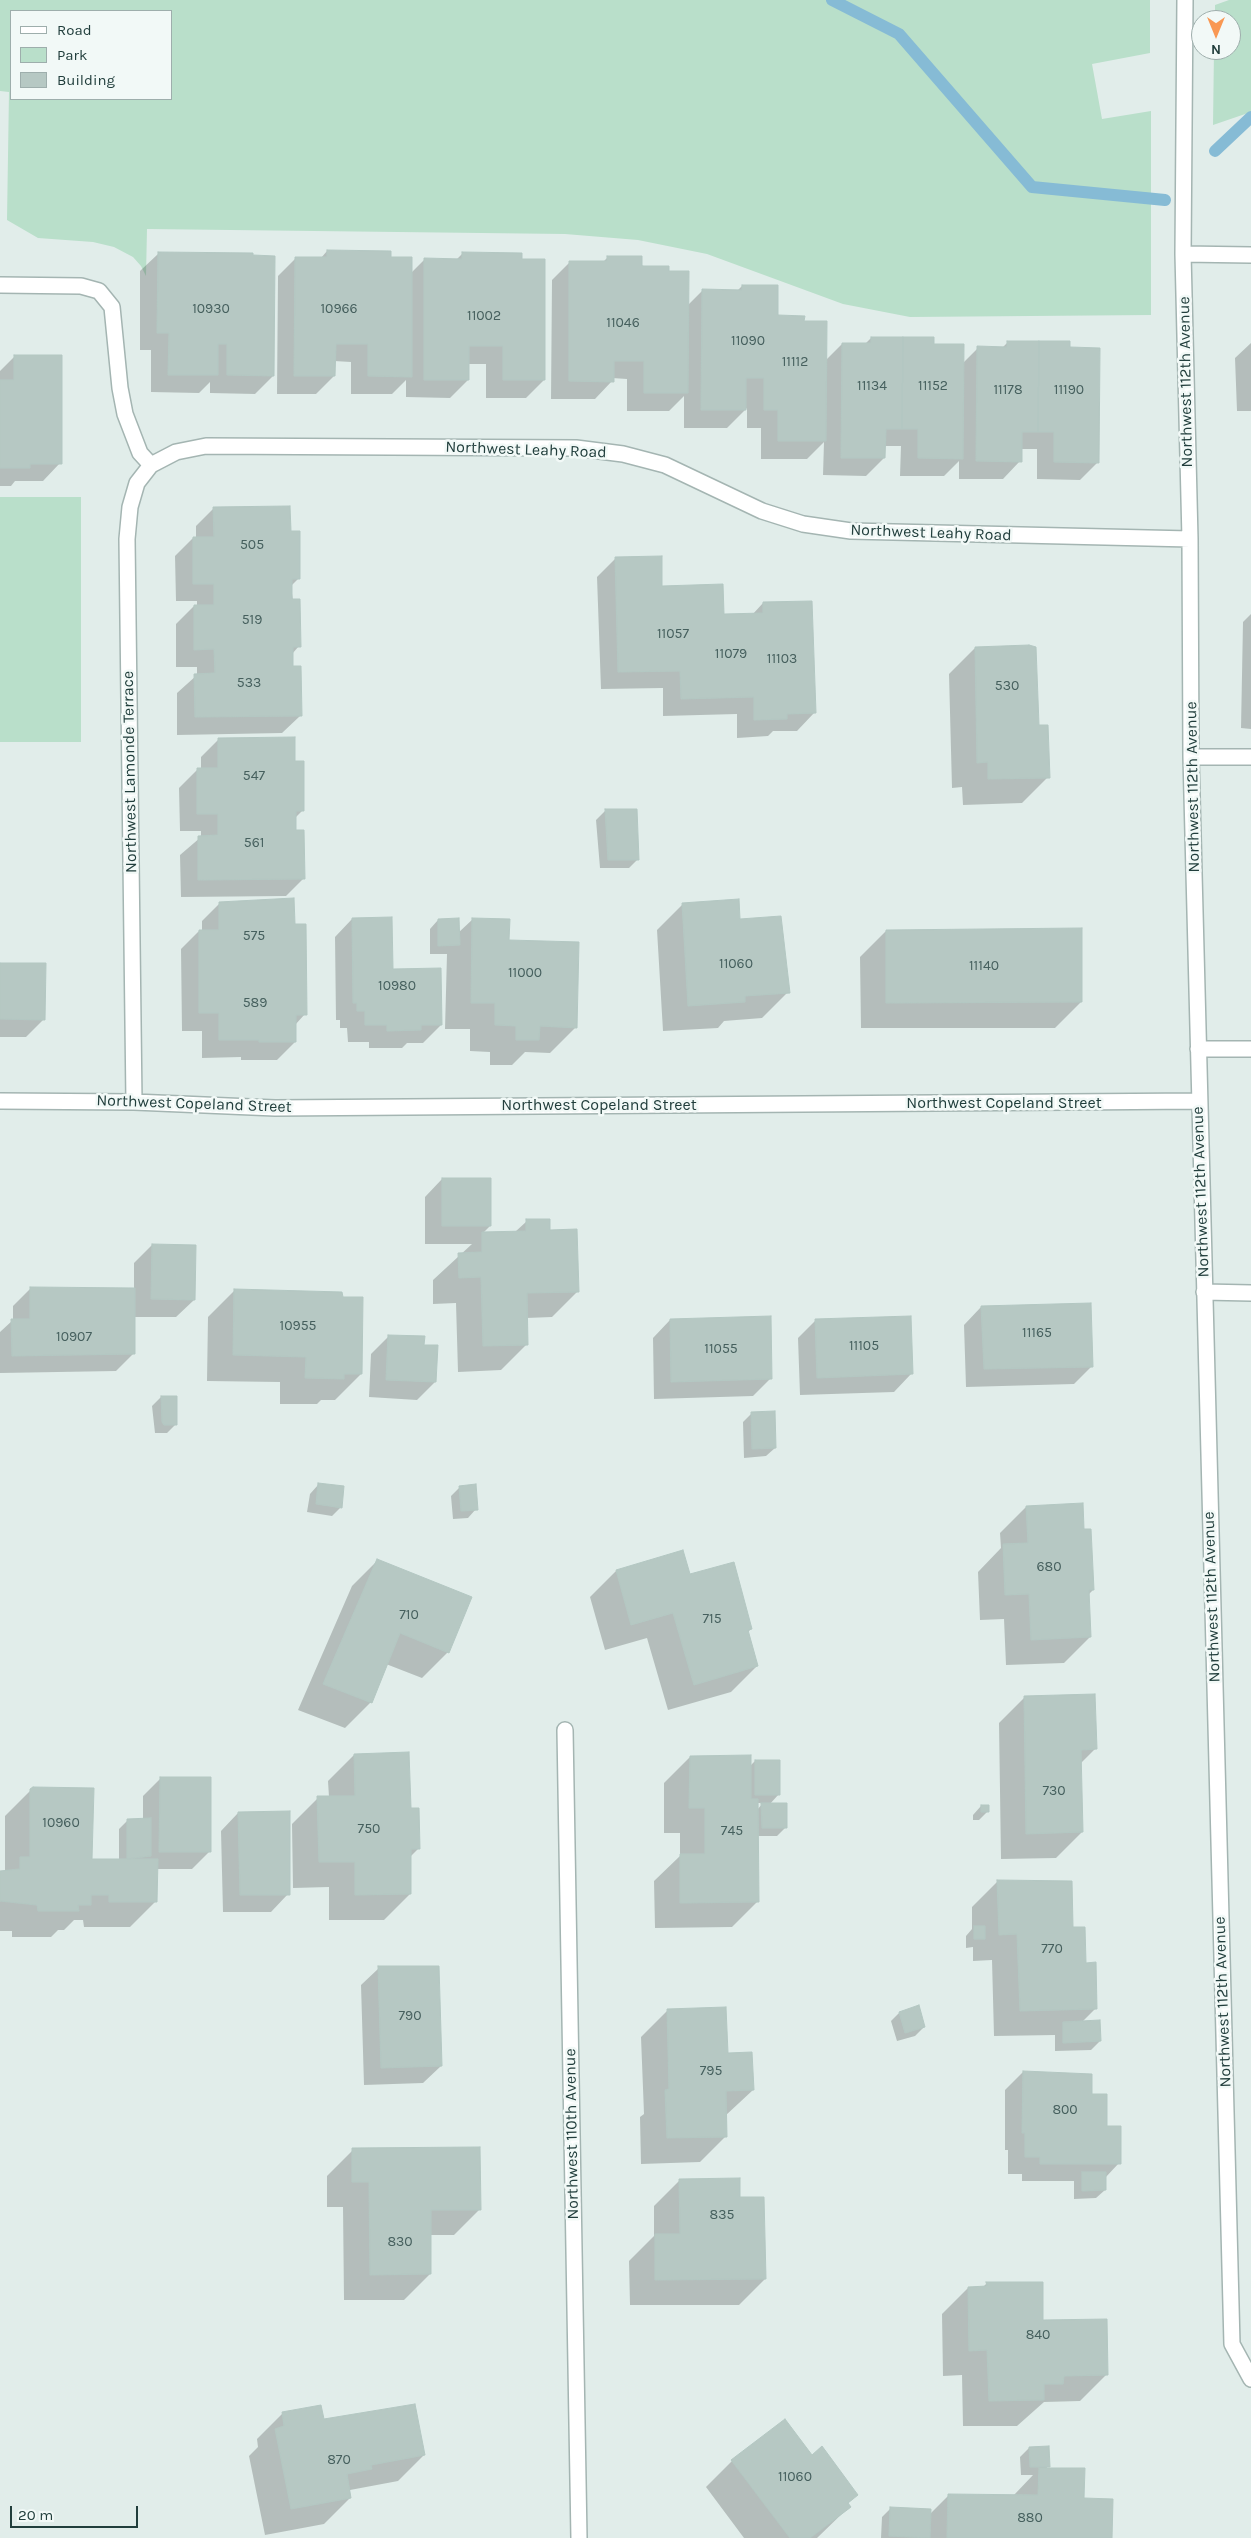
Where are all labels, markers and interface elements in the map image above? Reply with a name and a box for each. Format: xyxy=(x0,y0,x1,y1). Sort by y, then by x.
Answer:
legend xyxy=(10,10,172,100)
north arrow xyxy=(1191,10,1241,60)
text: Road xyxy=(57,21,92,39)
text: N xyxy=(1211,41,1221,58)
text: Park xyxy=(57,46,87,64)
text: Building xyxy=(57,71,115,89)
street label: Northwest 112th Avenue xyxy=(1175,296,1197,468)
house number: 10930 xyxy=(192,301,230,317)
house number: 10966 xyxy=(320,301,358,317)
house number: 11002 xyxy=(467,308,501,324)
house number: 11046 xyxy=(606,315,640,331)
house number: 11090 xyxy=(731,333,765,349)
house number: 11112 xyxy=(782,354,808,370)
house number: 11134 xyxy=(857,378,887,394)
house number: 11152 xyxy=(918,378,948,394)
house number: 11178 xyxy=(993,382,1023,398)
house number: 11190 xyxy=(1054,382,1084,398)
street label: Northwest Leahy Road xyxy=(445,438,607,462)
street label: Northwest Leahy Road xyxy=(850,521,1012,545)
house number: 505 xyxy=(240,537,264,553)
house number: 519 xyxy=(242,612,262,628)
house number: 11057 xyxy=(657,626,689,642)
house number: 11079 xyxy=(715,646,747,662)
house number: 11103 xyxy=(767,651,797,667)
street label: Northwest Lamonde Terrace xyxy=(119,671,141,873)
house number: 533 xyxy=(237,675,261,691)
house number: 530 xyxy=(995,678,1019,694)
street label: Northwest 112th Avenue xyxy=(1182,701,1204,873)
house number: 547 xyxy=(243,768,265,784)
house number: 561 xyxy=(244,835,264,851)
house number: 575 xyxy=(243,928,265,944)
house number: 11060 xyxy=(719,956,753,972)
house number: 11140 xyxy=(969,958,999,974)
house number: 11000 xyxy=(508,965,542,981)
house number: 10980 xyxy=(378,978,416,994)
house number: 589 xyxy=(243,995,267,1011)
street label: Northwest Copeland Street xyxy=(96,1091,292,1117)
street label: Northwest Copeland Street xyxy=(906,1093,1102,1113)
street label: Northwest Copeland Street xyxy=(501,1095,697,1115)
street label: Northwest 112th Avenue xyxy=(1188,1106,1214,1278)
house number: 10955 xyxy=(280,1318,316,1334)
house number: 11165 xyxy=(1022,1325,1052,1341)
house number: 10907 xyxy=(56,1329,92,1345)
house number: 11105 xyxy=(849,1338,879,1354)
house number: 11055 xyxy=(704,1341,738,1357)
street label: Northwest 112th Avenue xyxy=(1199,1511,1225,1683)
house number: 680 xyxy=(1037,1559,1061,1575)
house number: 710 xyxy=(399,1607,419,1623)
house number: 715 xyxy=(702,1611,722,1627)
house number: 730 xyxy=(1042,1783,1066,1799)
house number: 10960 xyxy=(42,1815,80,1831)
house number: 750 xyxy=(358,1821,380,1837)
house number: 745 xyxy=(721,1823,743,1839)
street label: Northwest 112th Avenue xyxy=(1210,1916,1236,2088)
house number: 770 xyxy=(1041,1941,1063,1957)
house number: 790 xyxy=(398,2008,422,2024)
street label: Northwest 110th Avenue xyxy=(561,2048,583,2220)
house number: 795 xyxy=(700,2063,722,2079)
house number: 800 xyxy=(1052,2102,1078,2118)
house number: 835 xyxy=(710,2207,734,2223)
house number: 830 xyxy=(387,2234,413,2250)
house number: 840 xyxy=(1026,2327,1050,2343)
house number: 870 xyxy=(327,2452,351,2468)
house number: 11060 xyxy=(778,2469,812,2485)
scale bar xyxy=(12,2496,140,2528)
text: 20 m xyxy=(18,2506,53,2524)
house number: 880 xyxy=(1017,2510,1043,2526)

